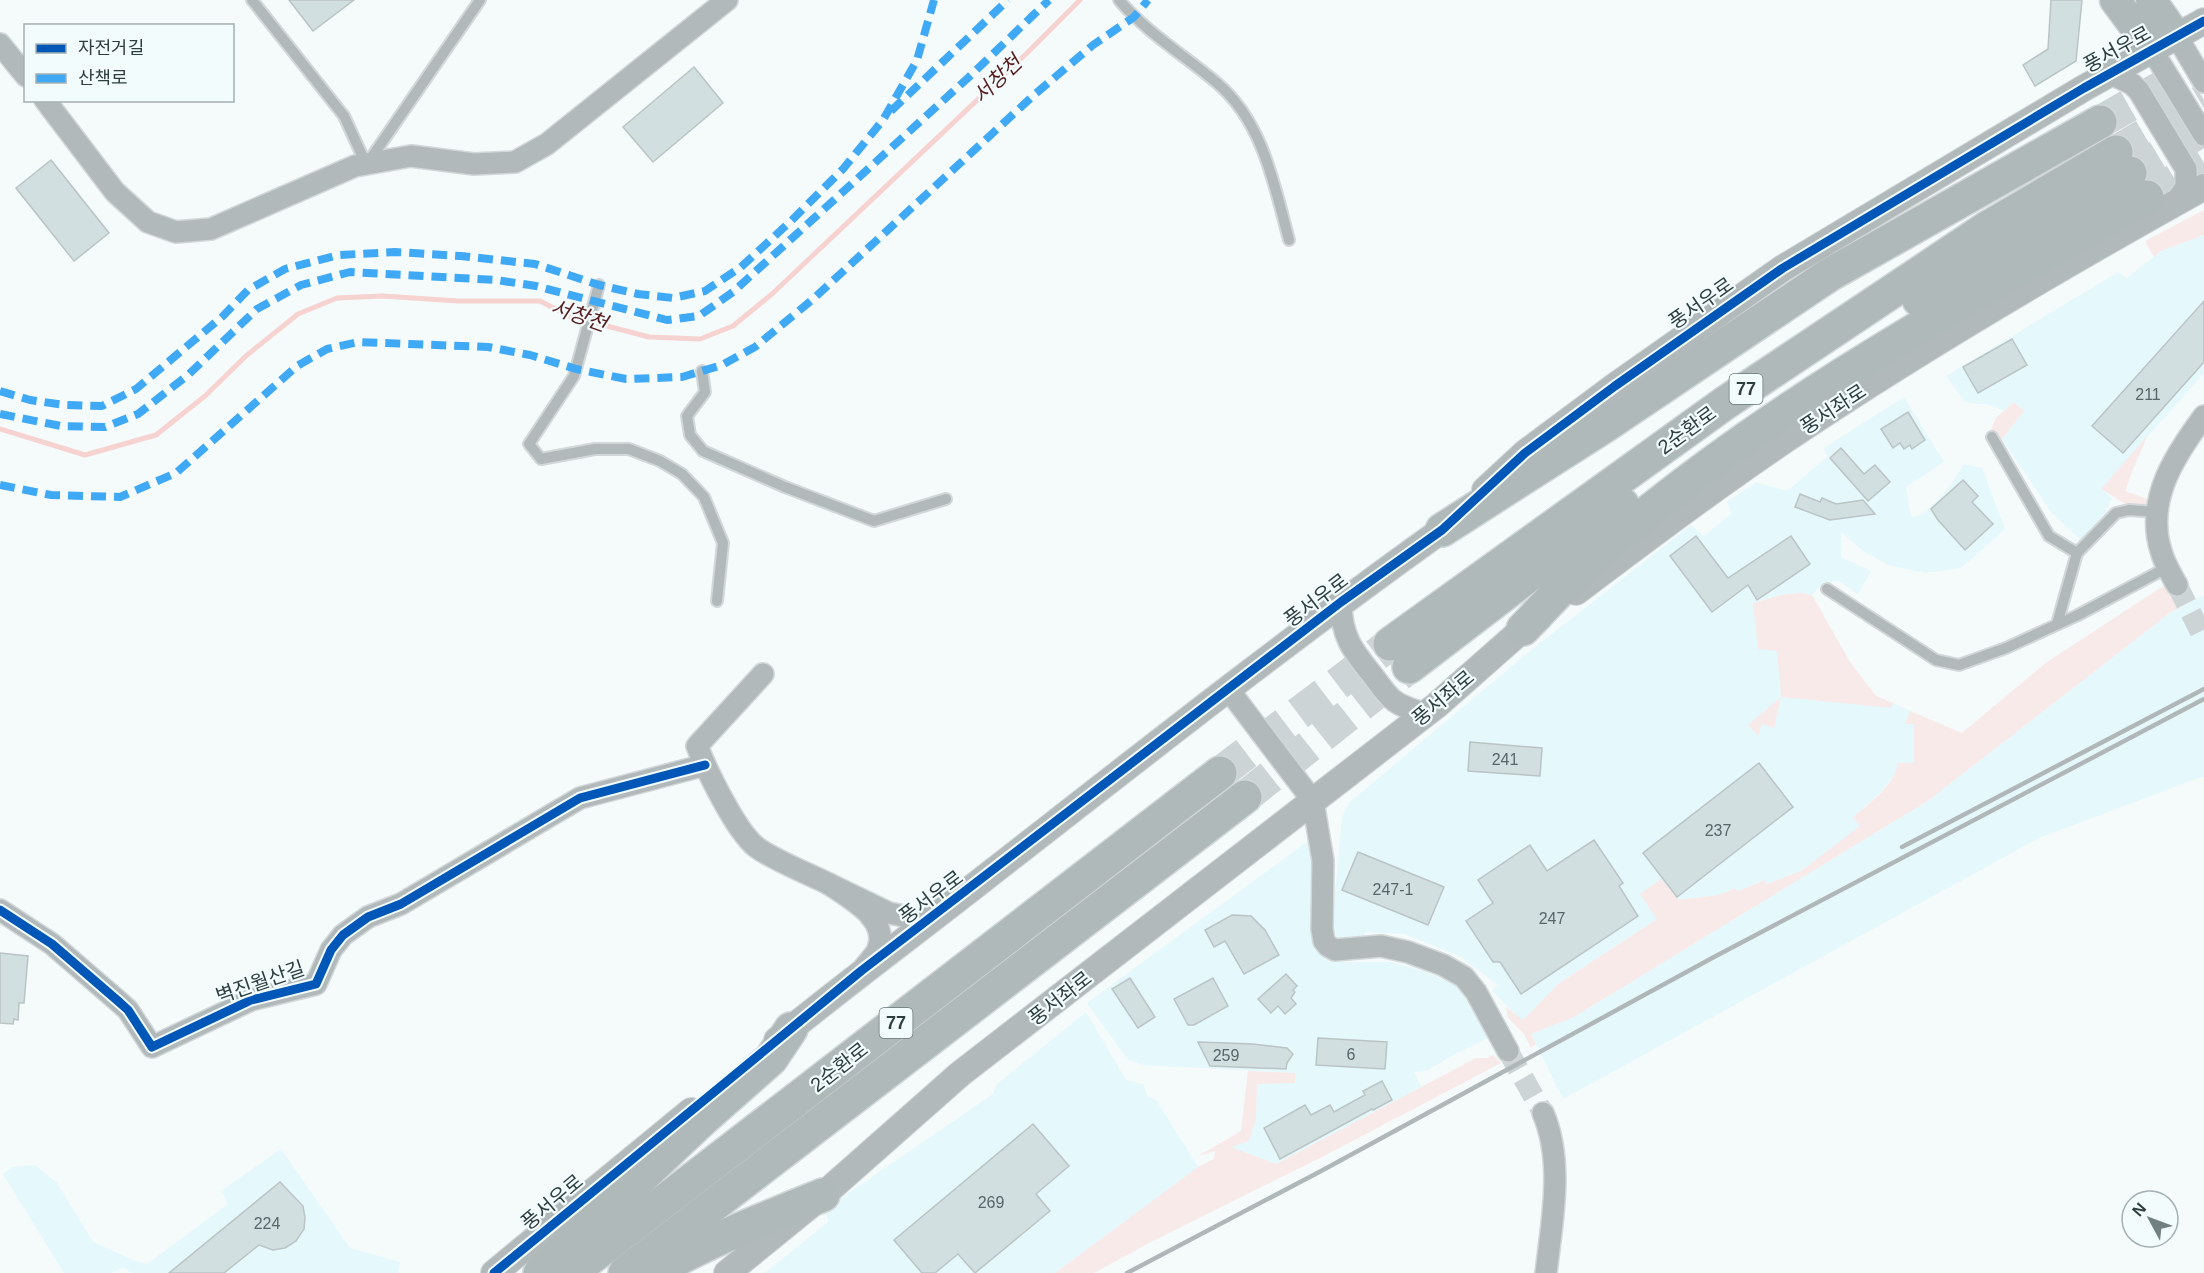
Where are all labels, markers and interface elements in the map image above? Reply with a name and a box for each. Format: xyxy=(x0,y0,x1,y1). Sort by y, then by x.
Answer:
street label: 풍서우로 xyxy=(2079,22,2155,76)
legend xyxy=(24,24,234,102)
text: 자전거길 xyxy=(78,38,144,58)
water label: 서창천 xyxy=(968,49,1028,107)
text: 산책로 xyxy=(78,68,128,88)
street label: 풍서우로 xyxy=(1665,273,1737,333)
water label: 서창천 xyxy=(548,295,613,336)
road number: 77 xyxy=(1730,374,1762,404)
street label: 풍서좌로 xyxy=(1796,380,1870,438)
house number: 211 xyxy=(2135,386,2161,403)
street label: 2순환로 xyxy=(1654,402,1720,458)
street label: 풍서우로 xyxy=(1280,569,1352,631)
street label: 풍서좌로 xyxy=(1408,666,1478,730)
house number: 241 xyxy=(1492,751,1518,768)
house number: 237 xyxy=(1705,822,1731,839)
street label: 풍서우로 xyxy=(895,866,967,928)
house number: 247-1 xyxy=(1373,881,1414,898)
house number: 247 xyxy=(1539,910,1565,927)
street label: 벽진월산길 xyxy=(213,957,307,1007)
street label: 풍서좌로 xyxy=(1024,967,1096,1029)
road number: 77 xyxy=(880,1008,912,1038)
street label: 2순환로 xyxy=(806,1038,872,1096)
house number: 6 xyxy=(1347,1046,1356,1063)
house number: 259 xyxy=(1213,1047,1239,1064)
street label: 풍서우로 xyxy=(517,1170,587,1234)
north arrow xyxy=(2120,1189,2180,1249)
house number: 269 xyxy=(978,1194,1004,1211)
text: N xyxy=(2129,1200,2149,1219)
house number: 224 xyxy=(254,1215,280,1232)

